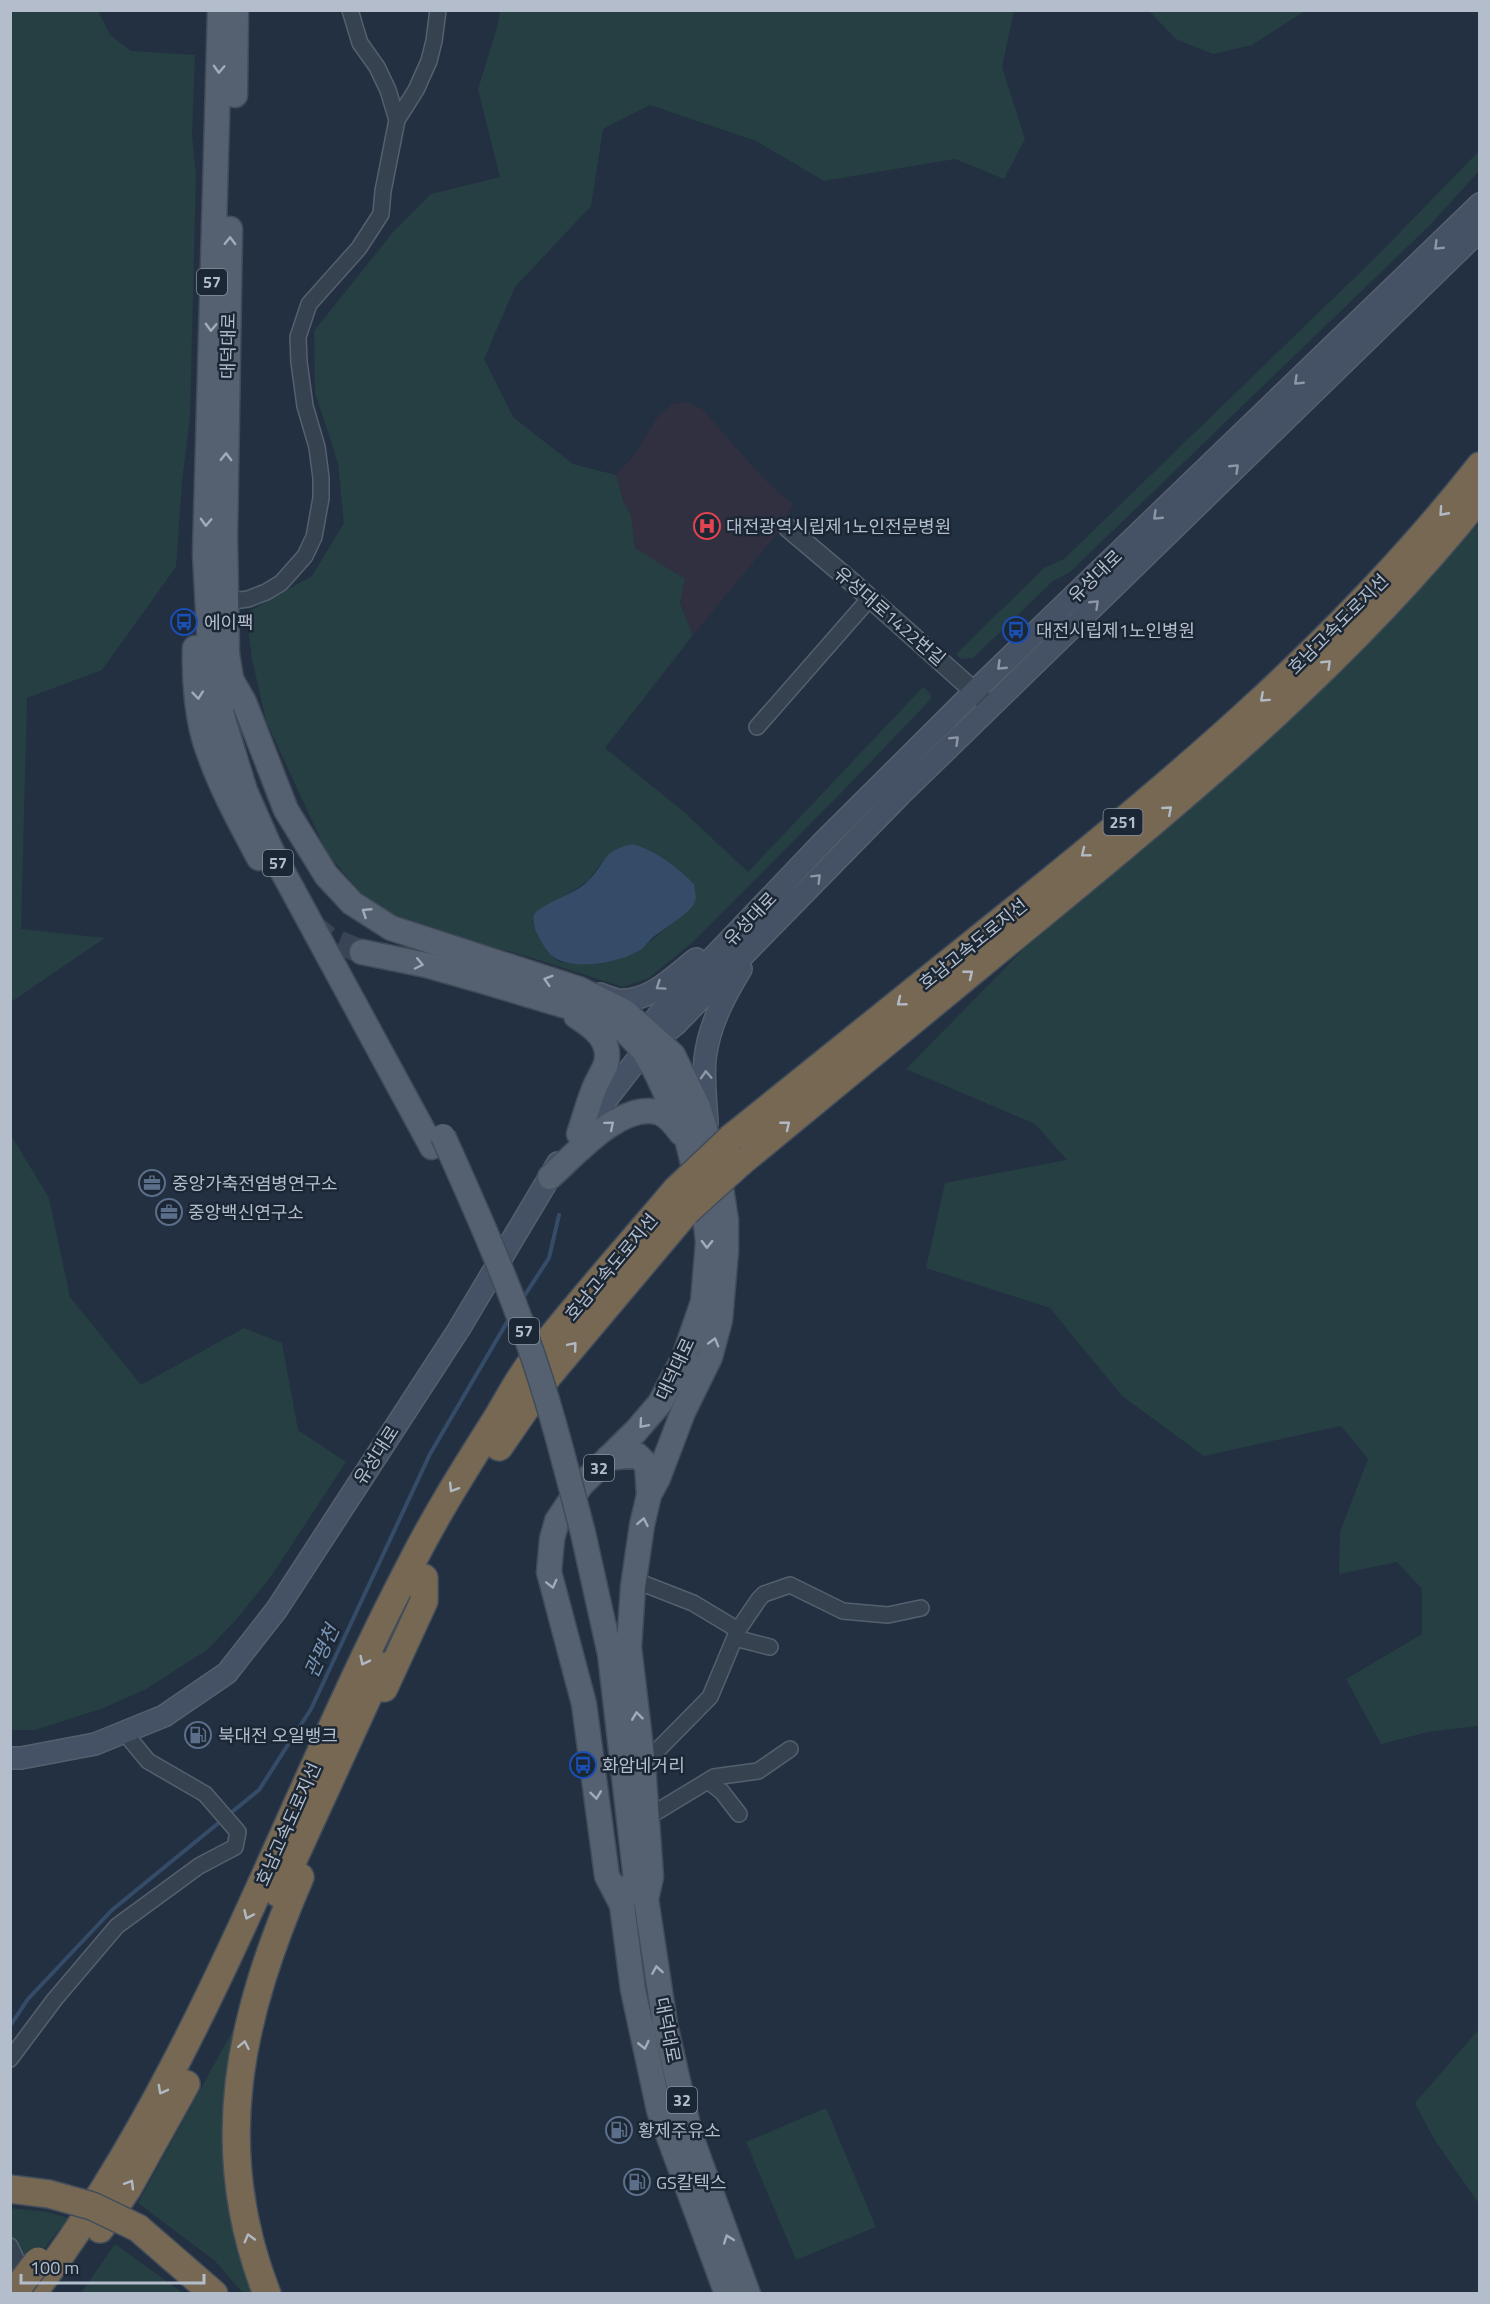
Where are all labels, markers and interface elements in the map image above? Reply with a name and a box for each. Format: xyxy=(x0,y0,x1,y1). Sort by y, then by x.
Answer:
one-way arrow xyxy=(213,64,226,73)
one-way arrow xyxy=(224,237,236,246)
one-way arrow xyxy=(1435,239,1445,250)
road number: 57 xyxy=(197,269,227,295)
street label: 대덕대로 xyxy=(214,313,242,379)
one-way arrow xyxy=(205,322,218,331)
one-way arrow xyxy=(1294,374,1304,385)
one-way arrow xyxy=(220,453,232,462)
one-way arrow xyxy=(1227,465,1238,476)
one-way arrow xyxy=(1439,505,1450,516)
one-way arrow xyxy=(1153,509,1163,520)
hospital icon: 대전광역시립제1노인전문병원 xyxy=(692,511,722,541)
place label: 대전광역시립제1노인전문병원 xyxy=(726,513,951,540)
one-way arrow xyxy=(200,517,212,526)
street label: 유성대로 xyxy=(1062,543,1128,609)
street label: 유성대로1422번길 xyxy=(828,560,952,672)
street label: 호남고속도로지선 xyxy=(1282,568,1394,680)
one-way arrow xyxy=(1088,601,1099,612)
bus stop icon: 에이팩 xyxy=(169,607,199,637)
place label: 에이팩 xyxy=(204,609,254,636)
bus stop icon: 대전시립제1노인병원 xyxy=(1001,615,1031,645)
place label: 대전시립제1노인병원 xyxy=(1036,617,1195,644)
one-way arrow xyxy=(998,658,1009,669)
one-way arrow xyxy=(1320,661,1331,672)
one-way arrow xyxy=(191,690,204,699)
one-way arrow xyxy=(1260,691,1271,702)
one-way arrow xyxy=(948,737,959,748)
one-way arrow xyxy=(1161,806,1172,817)
road number: 251 xyxy=(1104,809,1142,835)
one-way arrow xyxy=(1081,846,1092,857)
road number: 57 xyxy=(263,850,293,876)
one-way arrow xyxy=(810,875,821,886)
street label: 유성대로 xyxy=(717,886,783,952)
street label: 호남고속도로지선 xyxy=(913,892,1033,996)
one-way arrow xyxy=(362,909,373,920)
one-way arrow xyxy=(414,957,424,970)
one-way arrow xyxy=(962,971,973,982)
one-way arrow xyxy=(543,975,554,987)
one-way arrow xyxy=(655,979,666,990)
one-way arrow xyxy=(896,994,907,1005)
one-way arrow xyxy=(699,1071,712,1080)
one-way arrow xyxy=(603,1121,614,1132)
one-way arrow xyxy=(779,1121,790,1132)
office icon: 중앙가축전염병연구소 xyxy=(137,1168,167,1198)
place label: 중앙가축전염병연구소 xyxy=(172,1170,338,1197)
office icon: 중앙백신연구소 xyxy=(154,1197,184,1227)
place label: 중앙백신연구소 xyxy=(188,1199,304,1226)
street label: 호남고속도로지선 xyxy=(558,1208,664,1326)
one-way arrow xyxy=(701,1240,713,1249)
road number: 57 xyxy=(509,1318,539,1344)
street label: 대덕대로 xyxy=(649,1333,701,1405)
one-way arrow xyxy=(707,1337,719,1348)
one-way arrow xyxy=(566,1342,577,1353)
one-way arrow xyxy=(639,1417,650,1428)
street label: 유성대로 xyxy=(347,1420,405,1490)
road number: 32 xyxy=(584,1455,614,1481)
one-way arrow xyxy=(449,1482,460,1492)
one-way arrow xyxy=(636,1518,649,1528)
one-way arrow xyxy=(545,1579,557,1589)
water label: 관평천 xyxy=(295,1617,348,1683)
one-way arrow xyxy=(359,1655,371,1666)
one-way arrow xyxy=(632,1711,644,1720)
fuel station icon: 북대전 오일뱅크 xyxy=(183,1720,213,1750)
place label: 북대전 오일뱅크 xyxy=(218,1722,338,1749)
bus stop icon: 화암네거리 xyxy=(568,1750,598,1780)
place label: 화암네거리 xyxy=(602,1752,685,1779)
street label: 호남고속도로지선 xyxy=(249,1758,327,1890)
one-way arrow xyxy=(590,1791,602,1800)
one-way arrow xyxy=(243,1909,255,1920)
one-way arrow xyxy=(651,1965,663,1974)
street label: 대덕대로 xyxy=(648,1995,688,2065)
one-way arrow xyxy=(237,2040,250,2050)
one-way arrow xyxy=(637,2040,650,2050)
one-way arrow xyxy=(158,2084,169,2094)
road number: 32 xyxy=(667,2087,697,2113)
fuel station icon: 황제주유소 xyxy=(604,2115,634,2145)
place label: 황제주유소 xyxy=(638,2117,721,2144)
fuel station icon: GS칼텍스 xyxy=(622,2167,652,2197)
place label: GS칼텍스 xyxy=(656,2169,727,2196)
one-way arrow xyxy=(122,2180,134,2190)
one-way arrow xyxy=(244,2233,257,2243)
one-way arrow xyxy=(722,2234,735,2245)
scale bar xyxy=(21,2247,204,2285)
text: 100 m xyxy=(30,2254,79,2281)

